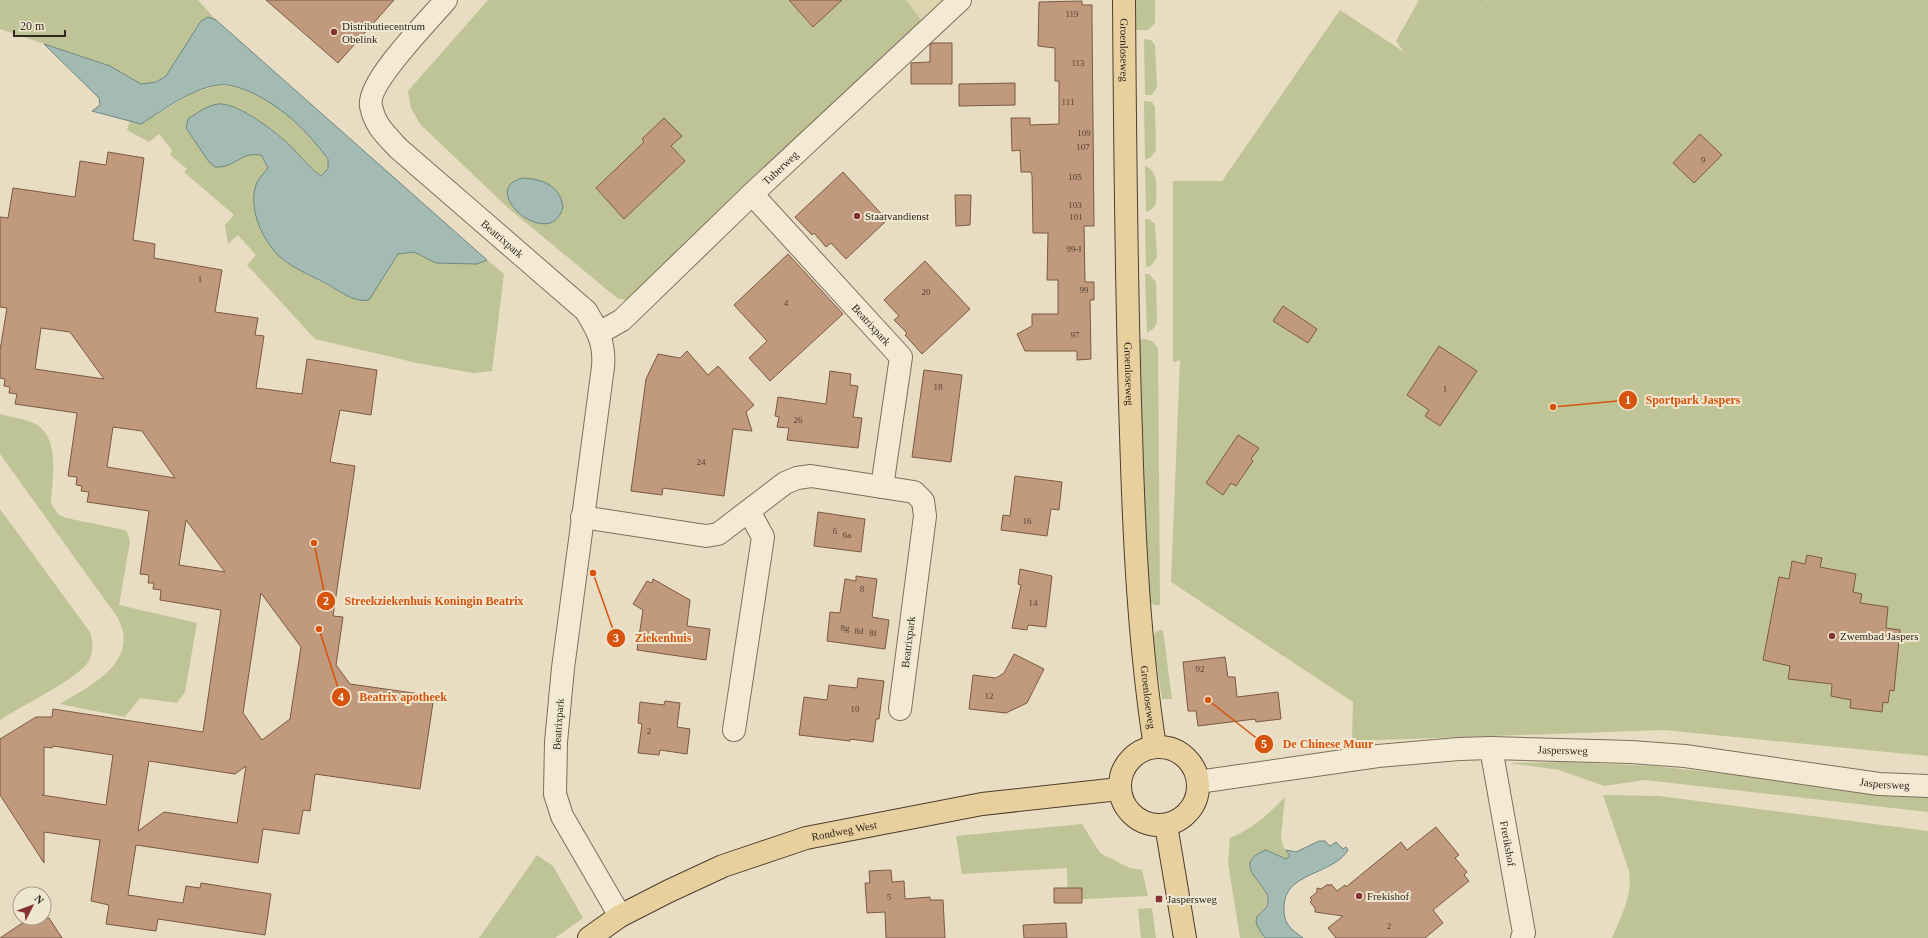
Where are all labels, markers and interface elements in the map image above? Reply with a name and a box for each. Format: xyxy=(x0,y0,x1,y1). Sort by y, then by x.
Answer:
house number: 119 xyxy=(1065,9,1079,19)
scale bar xyxy=(14,12,65,38)
street label: Groenloseweg xyxy=(1118,18,1131,82)
text: 20 m xyxy=(20,19,45,33)
place label: Distributiecentrum Obelink xyxy=(342,20,426,45)
marker: Distributiecentrum Obelink xyxy=(329,27,339,37)
house number: 113 xyxy=(1071,58,1085,68)
house number: 111 xyxy=(1062,97,1074,107)
house number: 109 xyxy=(1077,128,1091,138)
house number: 107 xyxy=(1076,142,1090,152)
street label: Tuberweg xyxy=(760,148,801,187)
house number: 9 xyxy=(1701,155,1706,165)
house number: 105 xyxy=(1068,172,1082,182)
house number: 103 xyxy=(1068,200,1082,210)
place label: Staatvandienst xyxy=(865,210,929,222)
marker: Staatvandienst xyxy=(852,211,862,221)
house number: 101 xyxy=(1069,212,1083,222)
street label: Beatrixpark xyxy=(479,217,526,261)
house number: 99-I xyxy=(1067,244,1082,254)
house number: 1 xyxy=(198,274,202,284)
house number: 99 xyxy=(1080,285,1089,295)
house number: 20 xyxy=(922,287,931,297)
house number: 4 xyxy=(784,298,789,308)
street label: Beatrixpark xyxy=(849,301,894,348)
house number: 97 xyxy=(1071,330,1080,340)
street label: Groenloseweg xyxy=(1122,342,1136,406)
house number: 18 xyxy=(934,382,943,392)
house number: 1 xyxy=(1443,384,1447,394)
callout: Sportpark Jaspers xyxy=(1618,388,1749,412)
text: 1 xyxy=(1625,393,1631,407)
text: Sportpark Jaspers xyxy=(1645,393,1741,407)
house number: 26 xyxy=(794,415,803,425)
house number: 24 xyxy=(697,457,706,467)
house number: 16 xyxy=(1023,516,1032,526)
house number: 6 xyxy=(833,526,838,536)
house number: 6a xyxy=(843,530,851,540)
house number: 8 xyxy=(860,584,865,594)
callout: Streekziekenhuis Koningin Beatrix xyxy=(316,589,532,613)
text: 2 xyxy=(323,594,329,608)
text: Streekziekenhuis Koningin Beatrix xyxy=(344,594,524,608)
house number: 14 xyxy=(1029,598,1038,608)
street label: Beatrixpark xyxy=(899,615,917,669)
house number: 8g xyxy=(841,623,850,633)
callout: Ziekenhuis xyxy=(606,626,699,650)
house number: 8d xyxy=(855,626,864,636)
house number: 8f xyxy=(869,628,877,638)
place label: Zwembad Jaspers xyxy=(1840,630,1919,642)
text: 3 xyxy=(613,631,619,645)
text: Ziekenhuis xyxy=(635,631,692,645)
marker: Zwembad Jaspers xyxy=(1827,631,1837,641)
house number: 92 xyxy=(1196,664,1205,674)
street label: Groenloseweg xyxy=(1139,665,1158,730)
callout: Beatrix apotheek xyxy=(331,685,454,709)
text: 4 xyxy=(338,690,344,704)
text: Beatrix apotheek xyxy=(359,690,447,704)
house number: 12 xyxy=(985,691,994,701)
street label: Beatrixpark xyxy=(550,697,566,750)
house number: 10 xyxy=(851,704,860,714)
house number: 2 xyxy=(647,726,651,736)
callout: De Chinese Muur xyxy=(1254,732,1381,756)
text: 5 xyxy=(1261,737,1267,751)
text: De Chinese Muur xyxy=(1283,737,1374,751)
street label: Jaspersweg xyxy=(1538,743,1589,757)
street label: Jaspersweg xyxy=(1859,775,1910,791)
street label: Rondweg West xyxy=(810,818,878,843)
street label: Frerikshof xyxy=(1498,820,1518,867)
north arrow xyxy=(12,886,52,926)
place label: Frekishof xyxy=(1367,890,1410,902)
marker: Frekishof xyxy=(1354,891,1364,901)
text: N xyxy=(32,892,47,906)
house number: 5 xyxy=(887,892,892,902)
place label: Jaspersweg xyxy=(1167,893,1218,905)
marker: Jaspersweg xyxy=(1154,894,1164,904)
house number: 2 xyxy=(1387,921,1391,931)

